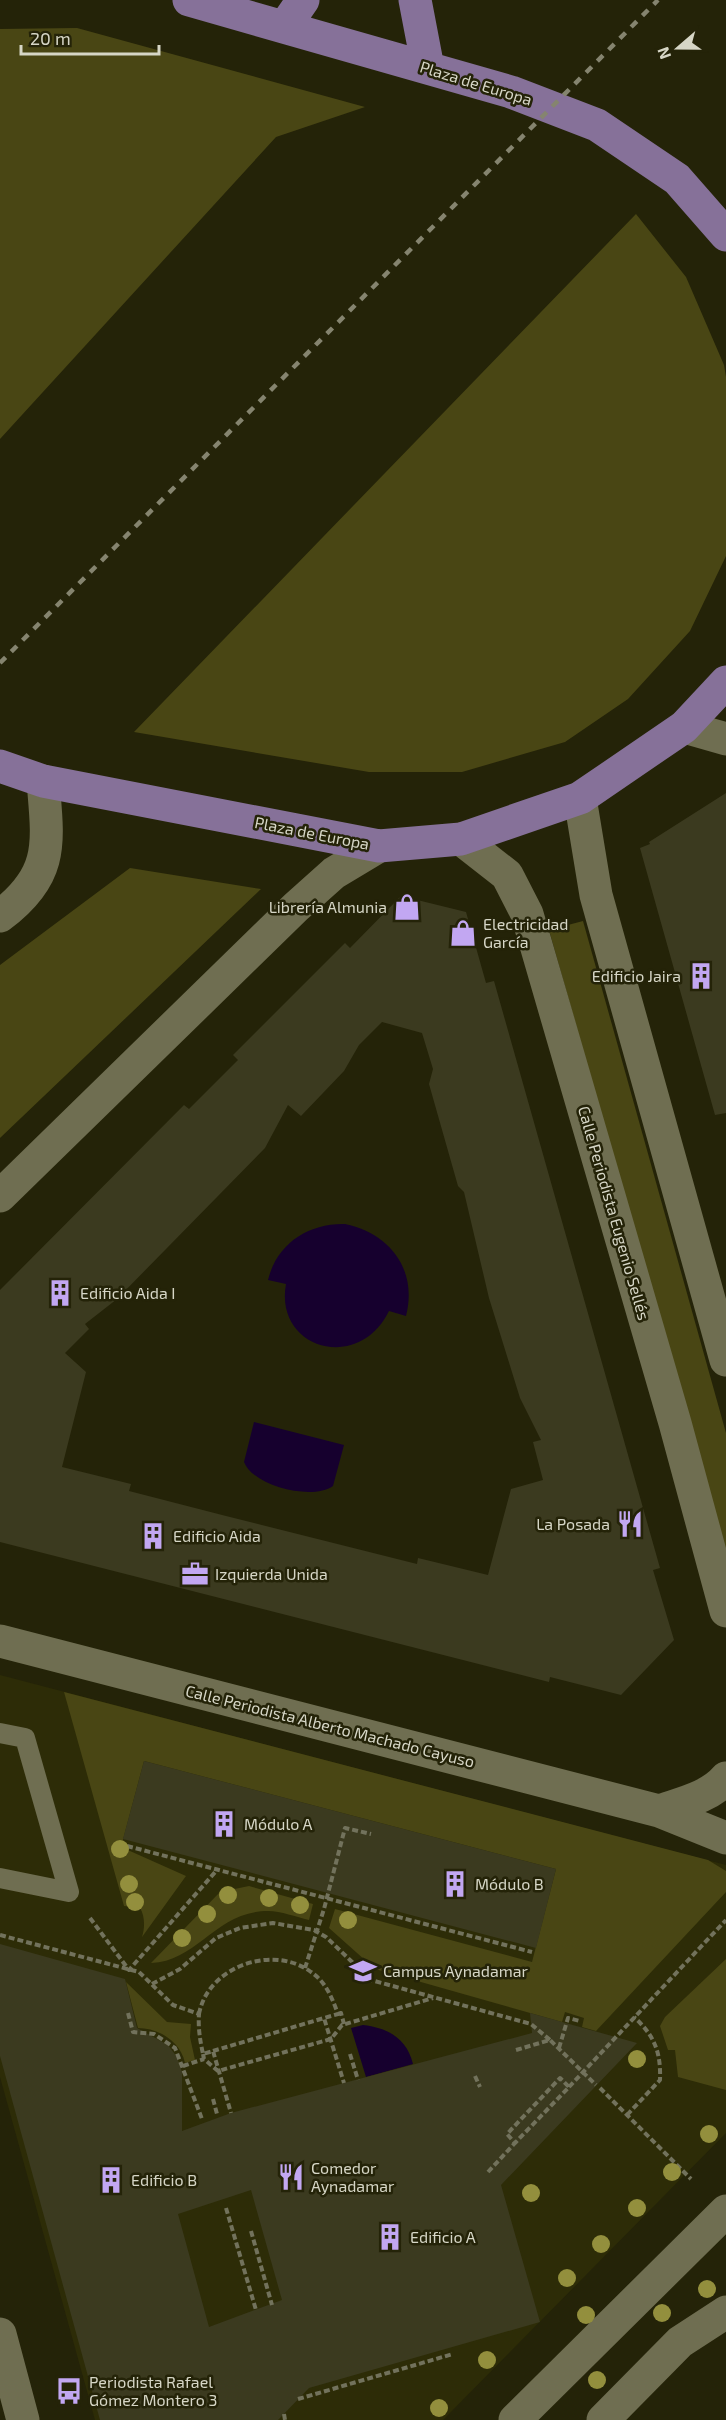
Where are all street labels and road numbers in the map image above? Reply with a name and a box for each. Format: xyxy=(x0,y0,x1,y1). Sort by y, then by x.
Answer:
street label: Plaza de Europa xyxy=(418,56,535,109)
street label: Plaza de Europa xyxy=(253,812,371,853)
street label: Calle Periodista Eugenio Sellés xyxy=(575,1104,654,1322)
street label: Calle Periodista Alberto Machado Cayuso xyxy=(184,1680,477,1771)

